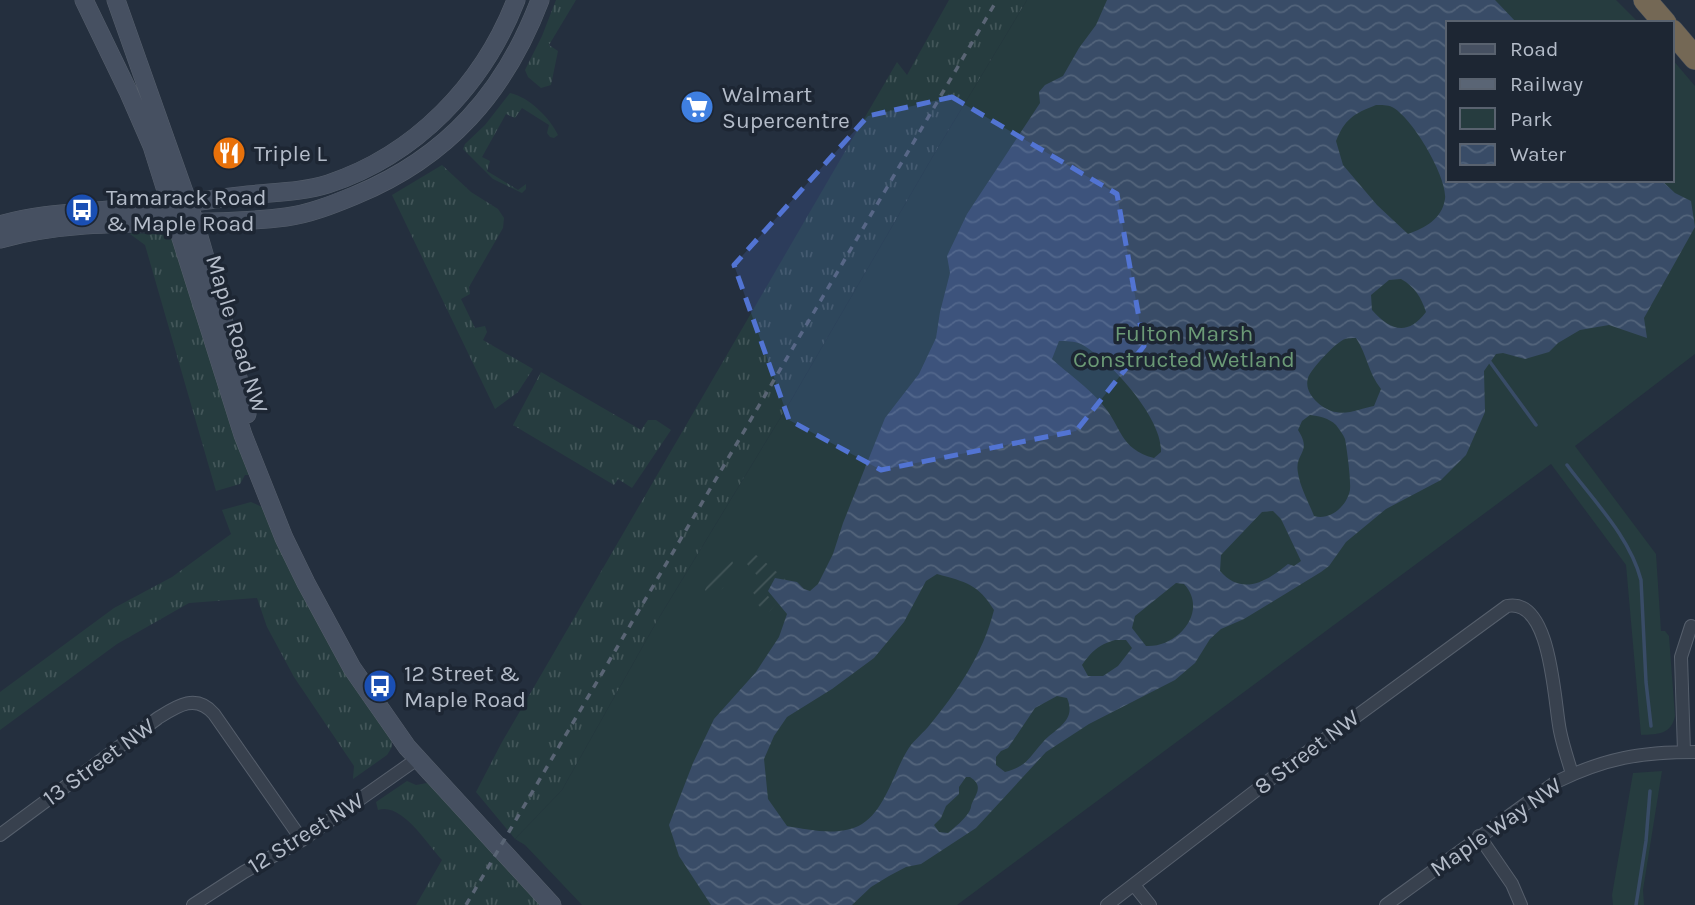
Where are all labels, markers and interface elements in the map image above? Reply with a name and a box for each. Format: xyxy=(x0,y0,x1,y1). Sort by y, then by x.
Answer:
legend xyxy=(1446,21,1674,182)
text: Road xyxy=(1510,37,1558,61)
text: Railway xyxy=(1510,72,1583,96)
place label: Walmart Supercentre xyxy=(722,81,850,134)
supermarket icon: Walmart Supercentre xyxy=(678,88,716,126)
text: Park xyxy=(1510,107,1553,131)
restaurant icon: Triple L xyxy=(210,134,248,172)
place label: Triple L xyxy=(254,140,327,167)
text: Water xyxy=(1510,142,1566,166)
place label: Tamarack Road & Maple Road xyxy=(106,184,267,237)
bus stop icon: Tamarack Road & Maple Road xyxy=(63,191,101,229)
street label: Maple Road NW xyxy=(200,252,274,417)
park label: Fulton Marsh Constructed Wetland xyxy=(1073,320,1295,373)
place label: 12 Street & Maple Road xyxy=(404,660,526,713)
bus stop icon: 12 Street & Maple Road xyxy=(361,667,399,705)
street label: 8 Street NW xyxy=(1249,703,1365,800)
street label: 13 Street NW xyxy=(38,712,160,812)
street label: Maple Way NW xyxy=(1425,771,1567,882)
street label: 12 Street NW xyxy=(243,787,369,879)

